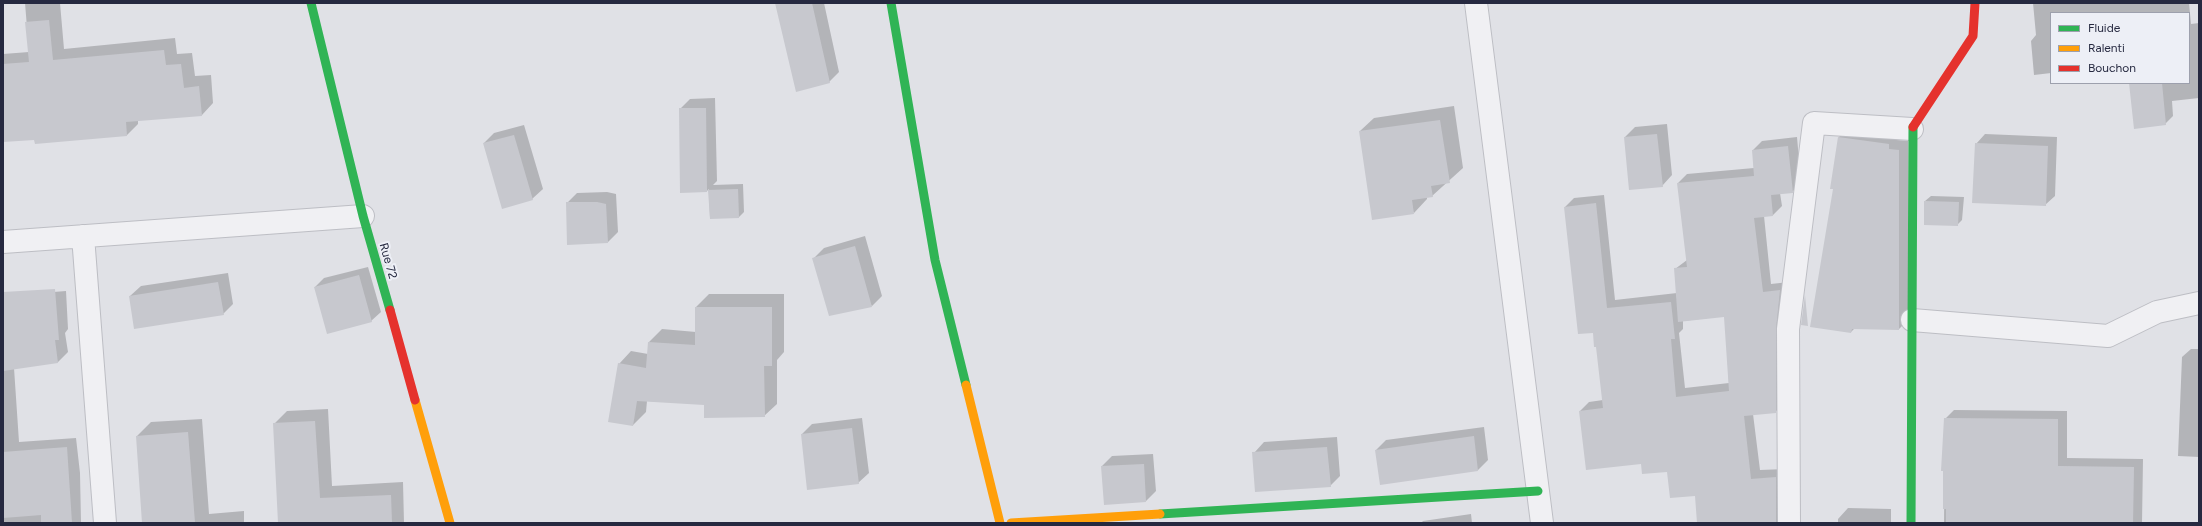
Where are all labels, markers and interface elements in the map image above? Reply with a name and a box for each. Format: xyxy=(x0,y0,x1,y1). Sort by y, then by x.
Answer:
legend xyxy=(2050,12,2190,84)
text: Fluide xyxy=(2088,21,2120,35)
text: Ralenti xyxy=(2088,41,2125,55)
text: Bouchon xyxy=(2088,61,2136,75)
street label: Rue 72 xyxy=(376,241,400,281)

